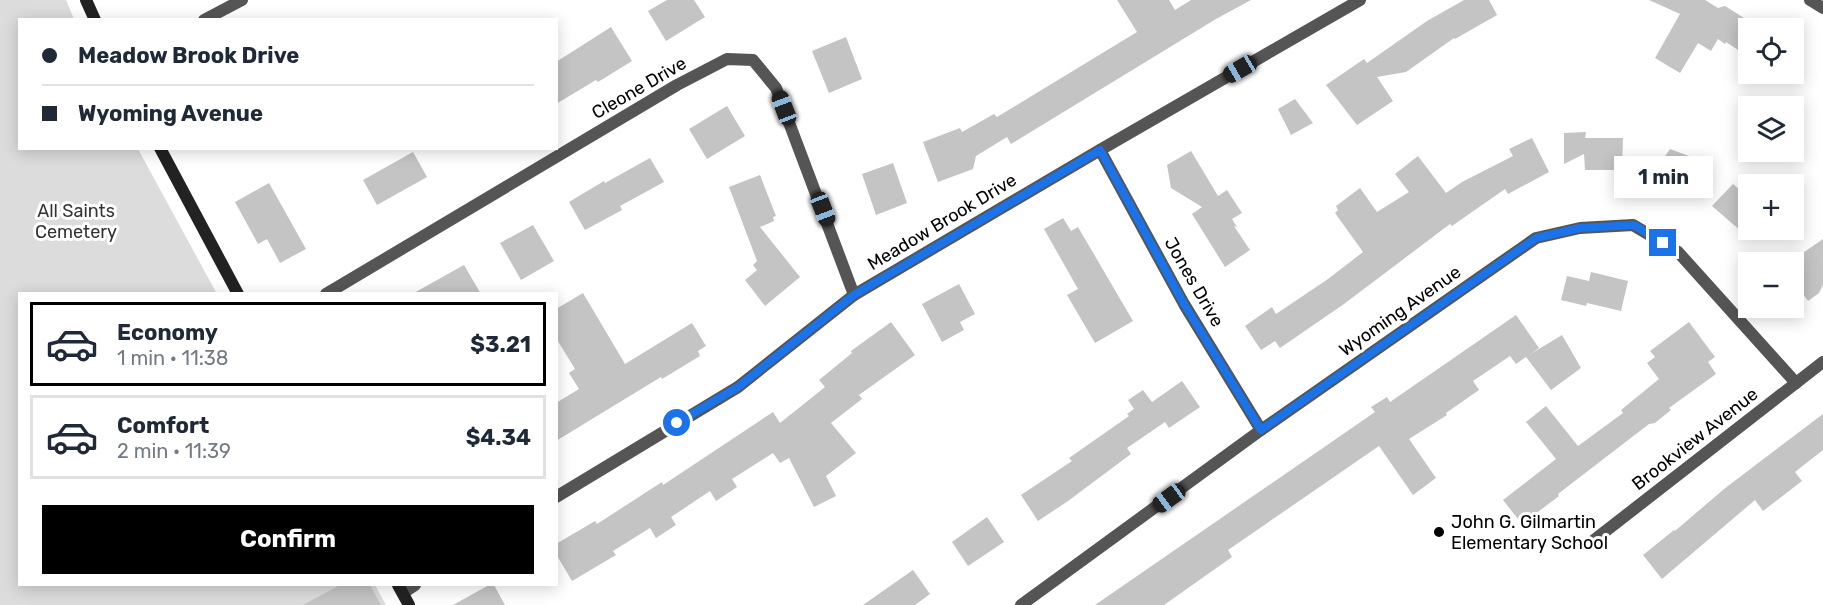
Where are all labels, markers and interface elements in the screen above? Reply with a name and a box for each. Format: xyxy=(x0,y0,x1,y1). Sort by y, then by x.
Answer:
map controls xyxy=(1738,18,1804,318)
button: locate xyxy=(1738,18,1804,84)
text: Meadow Brook Drive xyxy=(78,42,299,69)
street label: Cleone Drive xyxy=(588,52,690,124)
car xyxy=(1220,52,1260,86)
car xyxy=(769,88,799,128)
button: layers xyxy=(1738,96,1804,162)
text: Wyoming Avenue xyxy=(78,100,263,127)
callout: 1 min xyxy=(1614,156,1712,198)
text: 1 min xyxy=(1638,165,1689,189)
street label: Meadow Brook Drive xyxy=(864,169,1020,275)
button: + xyxy=(1738,174,1804,240)
car xyxy=(808,189,838,229)
park label: All Saints Cemetery xyxy=(35,200,117,243)
route end xyxy=(1649,229,1676,256)
street label: Jones Drive xyxy=(1160,233,1228,331)
button: − xyxy=(1738,252,1804,318)
street label: Wyoming Avenue xyxy=(1335,261,1465,361)
icon: car xyxy=(45,317,99,371)
text: Economy xyxy=(117,319,218,346)
text: $3.21 xyxy=(470,331,531,358)
text: 1 min · 11:38 xyxy=(117,346,229,370)
street label: Brookview Avenue xyxy=(1628,383,1762,495)
route start xyxy=(663,409,690,436)
icon: car xyxy=(45,410,99,464)
text: Comfort xyxy=(117,412,209,439)
text: $4.34 xyxy=(466,424,531,451)
text: 2 min · 11:39 xyxy=(117,439,231,463)
car xyxy=(1149,480,1189,516)
button: Confirm xyxy=(42,505,534,574)
place label: John G. Gilmartin Elementary School xyxy=(1451,511,1608,554)
marker: John G. Gilmartin Elementary School xyxy=(1432,525,1446,539)

